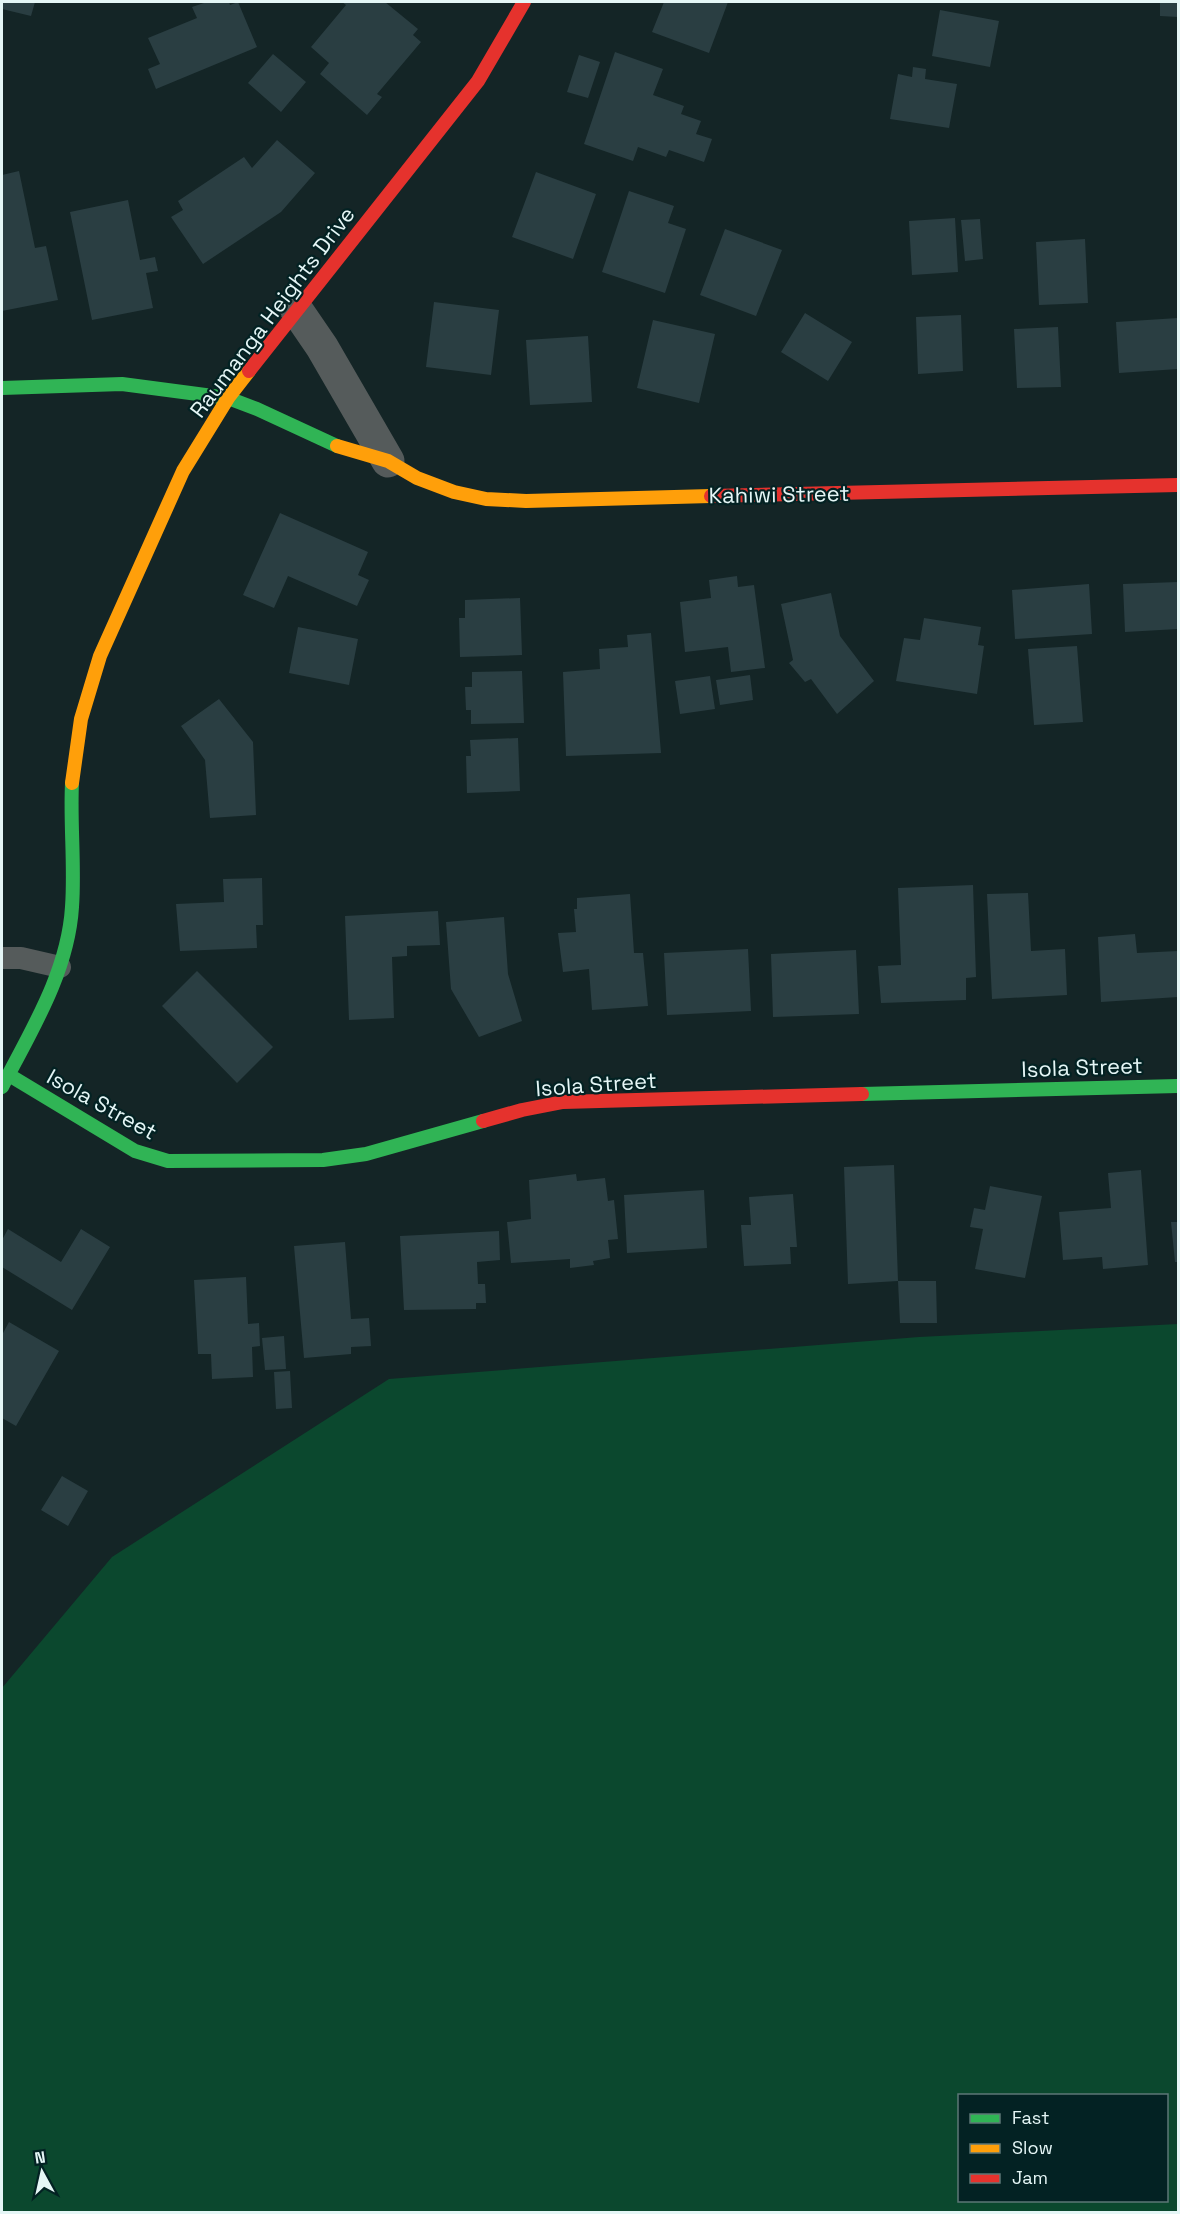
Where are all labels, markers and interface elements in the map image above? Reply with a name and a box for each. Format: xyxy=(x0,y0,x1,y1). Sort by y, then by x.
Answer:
street label: Raumanga Heights Drive xyxy=(183,201,361,423)
street label: Kahiwi Street xyxy=(708,479,850,509)
street label: Isola Street xyxy=(1021,1051,1143,1083)
street label: Isola Street xyxy=(42,1062,162,1146)
street label: Isola Street xyxy=(534,1066,658,1102)
legend xyxy=(958,2094,1168,2202)
text: Fast xyxy=(1012,2106,1049,2129)
text: Slow xyxy=(1012,2136,1053,2159)
north arrow xyxy=(12,2142,72,2202)
text: N xyxy=(33,2146,47,2169)
text: Jam xyxy=(1012,2166,1048,2189)

